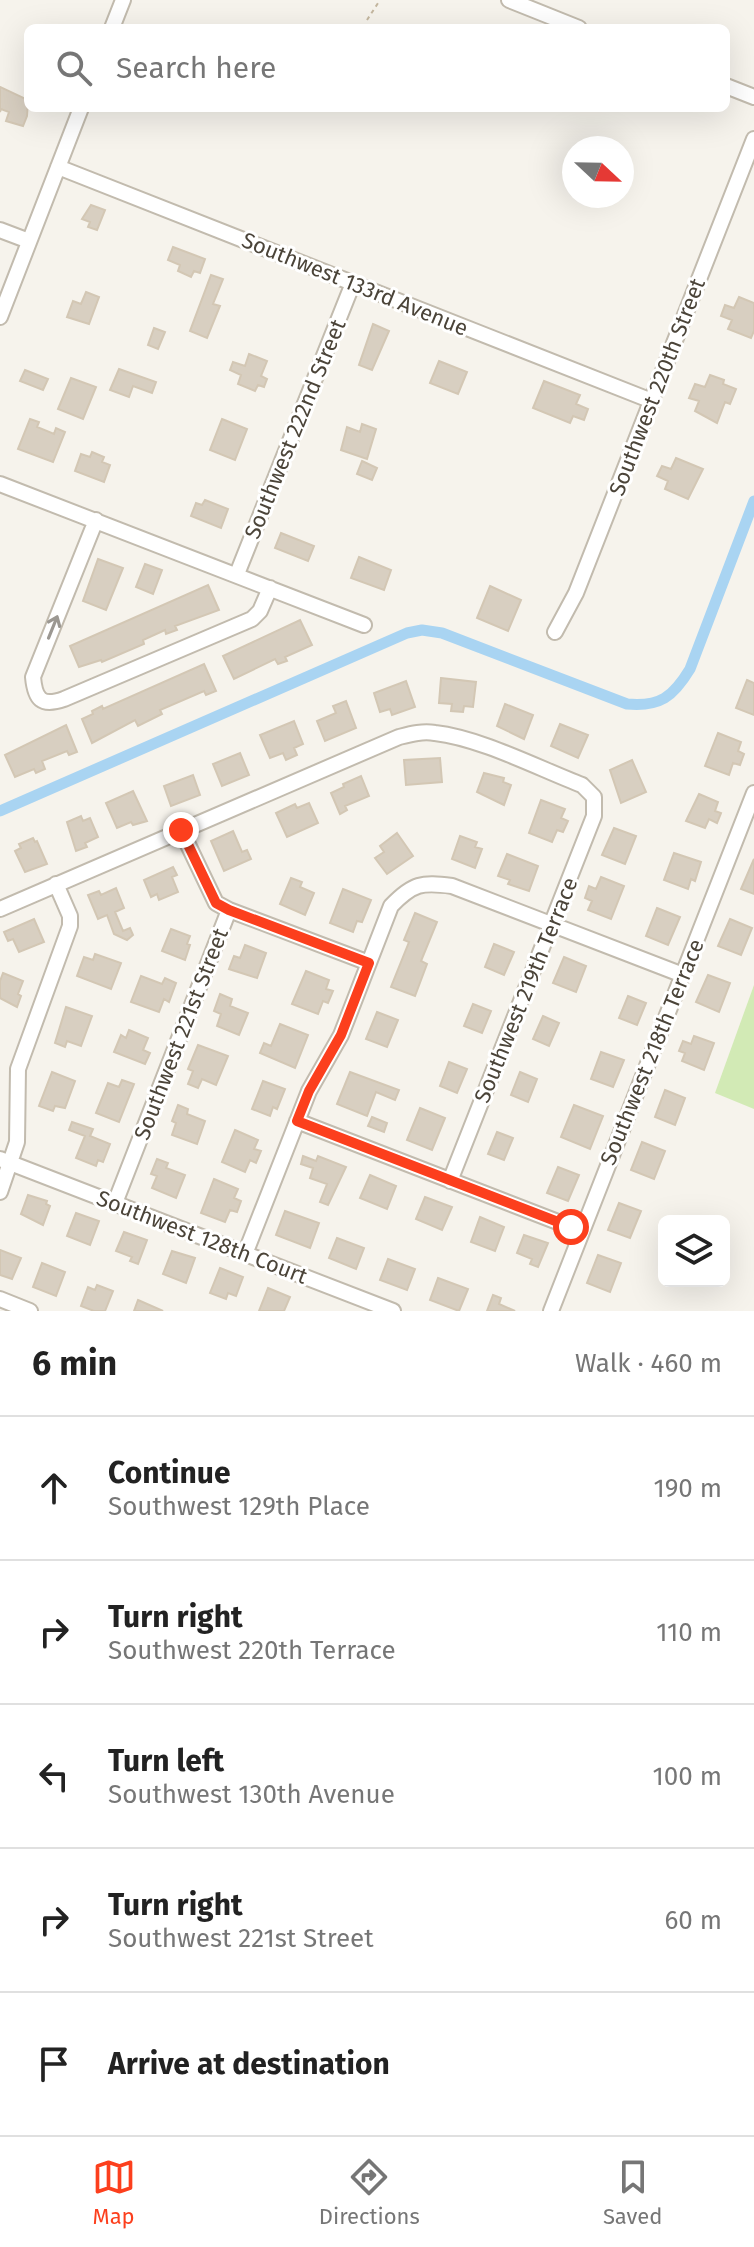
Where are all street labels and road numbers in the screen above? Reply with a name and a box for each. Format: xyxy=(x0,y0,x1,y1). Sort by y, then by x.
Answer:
street label: Southwest 133rd Avenue xyxy=(238,226,472,342)
street label: Southwest 220th Street xyxy=(603,274,711,500)
street label: Southwest 222nd Street xyxy=(239,315,351,543)
street label: Southwest 219th Terrace xyxy=(468,873,584,1107)
street label: Southwest 221st Street xyxy=(128,924,234,1144)
street label: Southwest 218th Terrace xyxy=(594,935,710,1169)
street label: Southwest 128th Court xyxy=(93,1184,311,1290)

